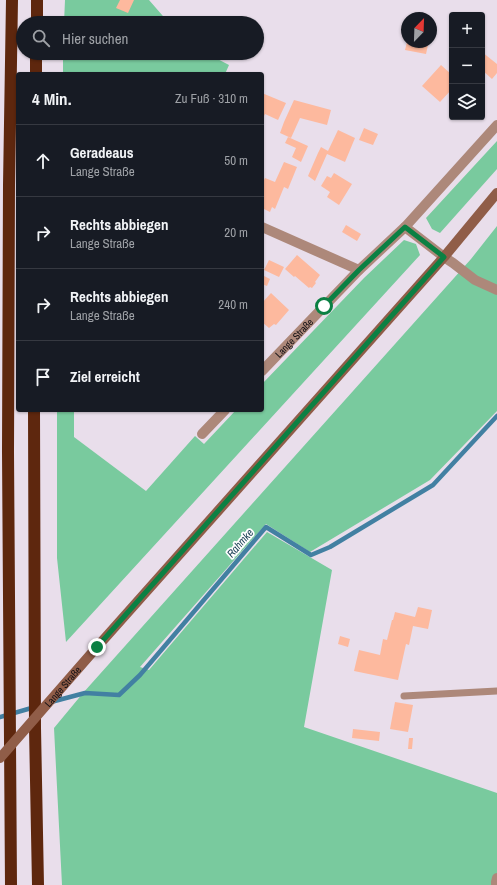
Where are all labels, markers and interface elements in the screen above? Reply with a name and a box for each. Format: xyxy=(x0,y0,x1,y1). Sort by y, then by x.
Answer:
north arrow xyxy=(401,12,437,48)
map controls xyxy=(449,12,485,120)
button: + xyxy=(449,12,485,48)
search box xyxy=(16,16,264,60)
icon: search xyxy=(30,27,52,49)
text: Hier suchen xyxy=(62,28,128,49)
button: − xyxy=(449,48,485,84)
button: layers xyxy=(449,84,485,120)
text: 4 Min. xyxy=(32,87,72,110)
text: Zu Fuß · 310 m xyxy=(175,90,248,107)
text: Geradeaus xyxy=(70,142,134,163)
icon: ahead xyxy=(32,150,54,172)
text: 50 m xyxy=(224,152,248,169)
text: Lange Straße xyxy=(70,163,135,180)
text: Rechts abbiegen xyxy=(70,214,168,235)
icon: right xyxy=(32,222,54,244)
text: 20 m xyxy=(224,224,248,241)
text: Lange Straße xyxy=(70,235,135,252)
text: Rechts abbiegen xyxy=(70,286,168,307)
icon: right xyxy=(32,294,54,316)
text: 240 m xyxy=(218,296,248,313)
route start xyxy=(315,297,333,315)
text: Lange Straße xyxy=(70,307,135,324)
street label: Lange Straße xyxy=(272,315,316,361)
icon: arrive xyxy=(32,366,54,388)
text: Ziel erreicht xyxy=(70,366,140,387)
water label: Rahmke xyxy=(224,526,256,560)
route end xyxy=(88,638,106,656)
street label: Lange Straße xyxy=(42,663,84,710)

